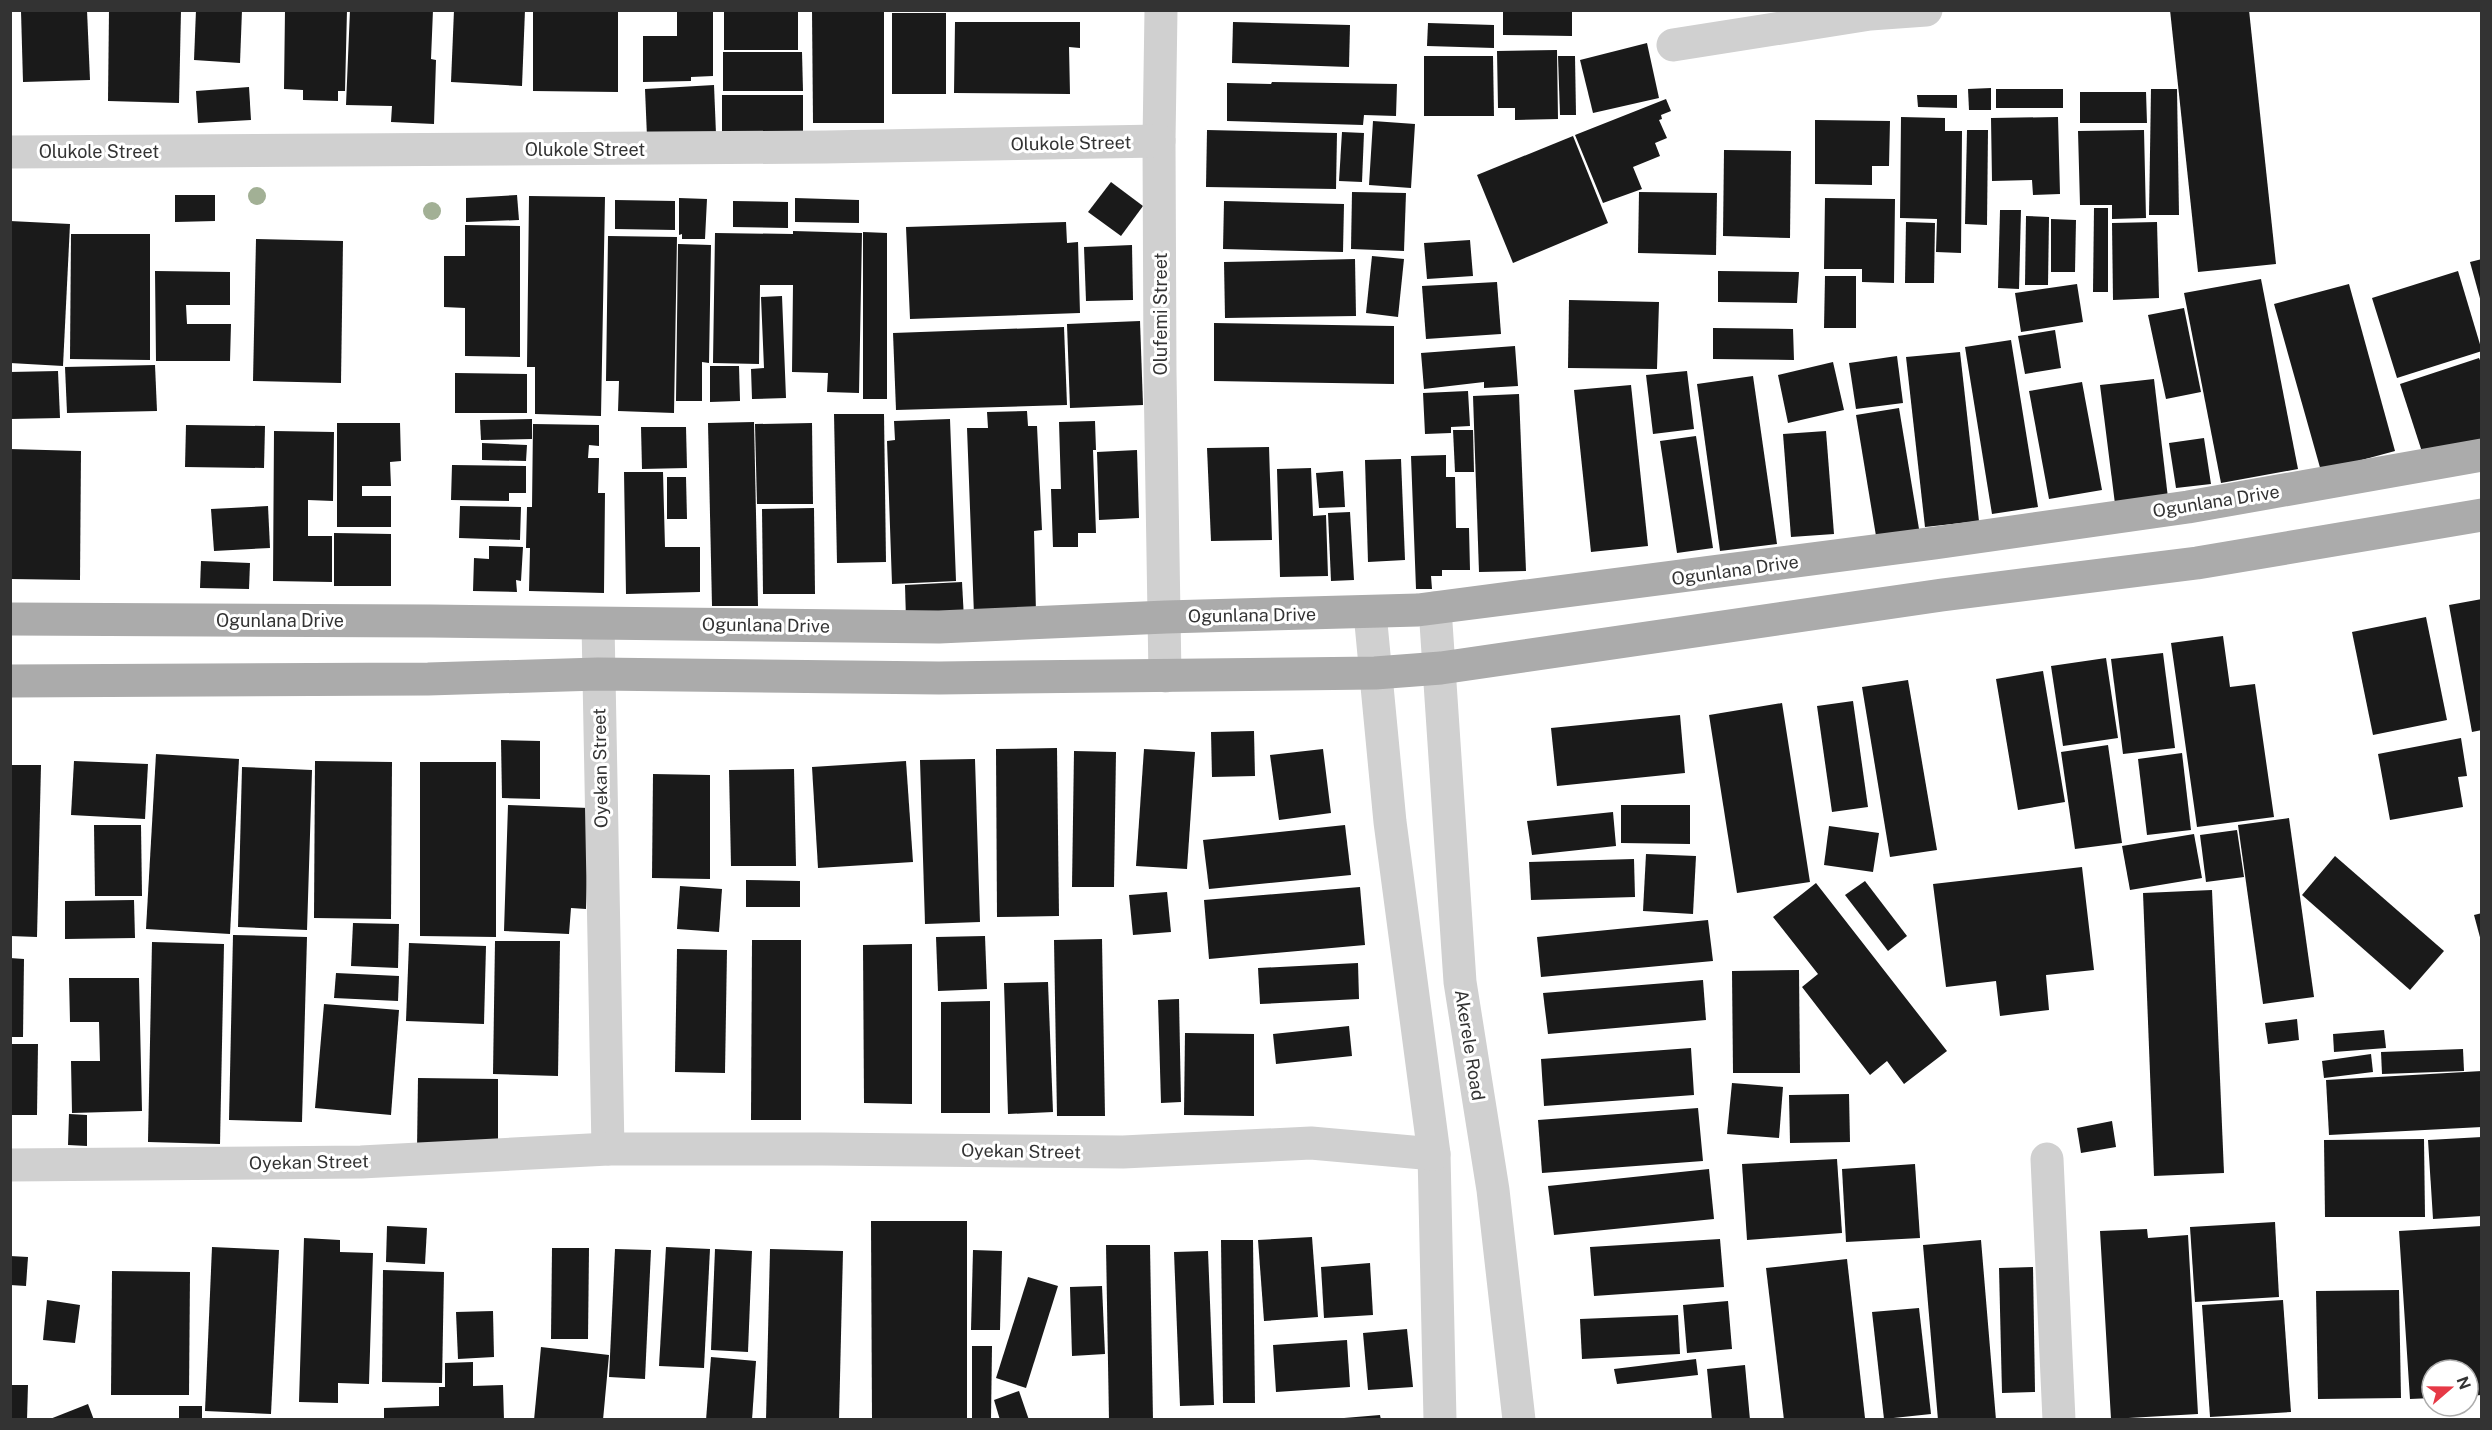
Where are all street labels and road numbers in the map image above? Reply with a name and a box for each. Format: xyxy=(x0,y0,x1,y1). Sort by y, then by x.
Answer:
street label: Olukole Street xyxy=(1010,131,1132,155)
street label: Olukole Street xyxy=(525,139,645,160)
street label: Olukole Street xyxy=(39,141,159,162)
street label: Olufemi Street xyxy=(1150,253,1171,375)
street label: Ogunlana Drive xyxy=(2151,481,2281,521)
street label: Ogunlana Drive xyxy=(1670,551,1800,589)
street label: Ogunlana Drive xyxy=(1188,603,1316,627)
street label: Ogunlana Drive xyxy=(216,610,344,631)
street label: Ogunlana Drive xyxy=(702,613,830,637)
street label: Oyekan Street xyxy=(588,708,612,828)
street label: Akerele Road xyxy=(1451,988,1489,1102)
street label: Oyekan Street xyxy=(961,1139,1081,1163)
street label: Oyekan Street xyxy=(249,1150,369,1174)

